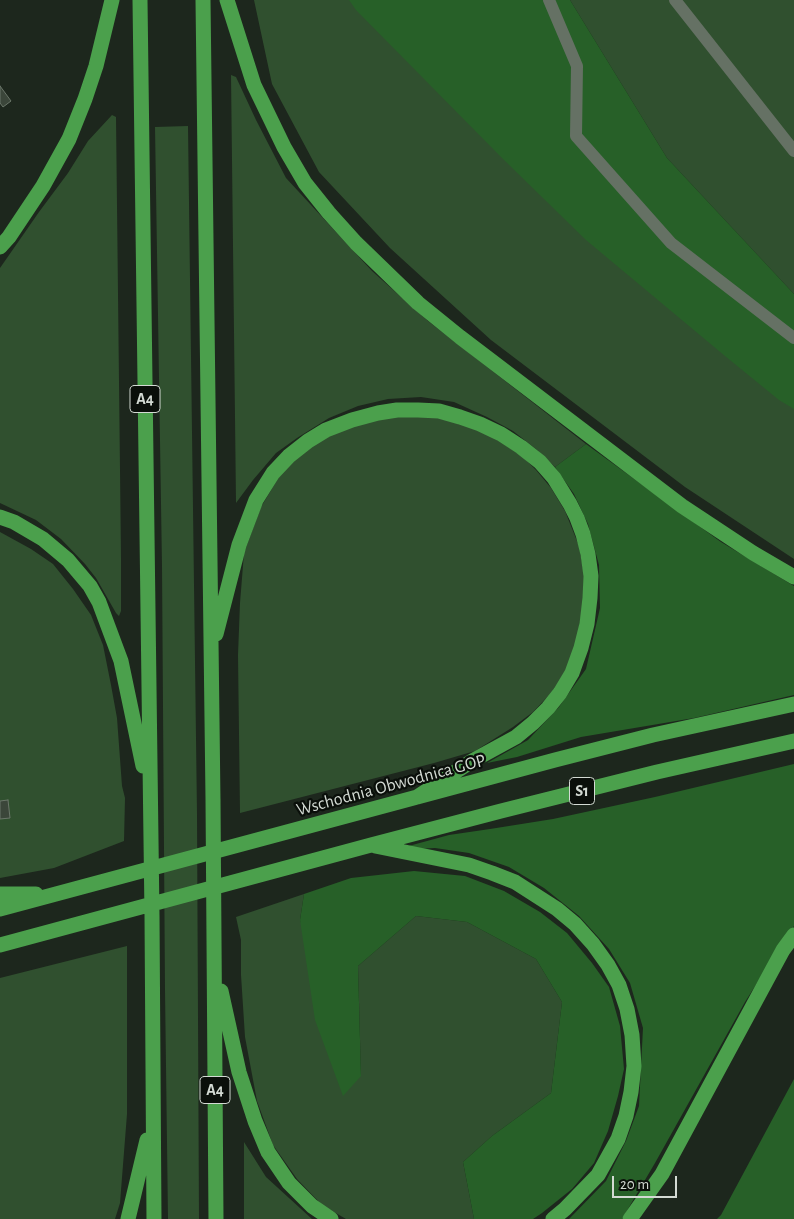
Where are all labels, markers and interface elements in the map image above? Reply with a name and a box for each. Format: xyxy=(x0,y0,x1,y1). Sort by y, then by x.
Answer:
road number: A4 xyxy=(130,386,160,412)
street label: Wschodnia Obwodnica GOP xyxy=(294,749,488,821)
road number: S1 xyxy=(570,778,594,804)
road number: A4 xyxy=(200,1076,230,1104)
scale bar xyxy=(614,1166,679,1198)
text: 20 m xyxy=(620,1177,649,1192)

